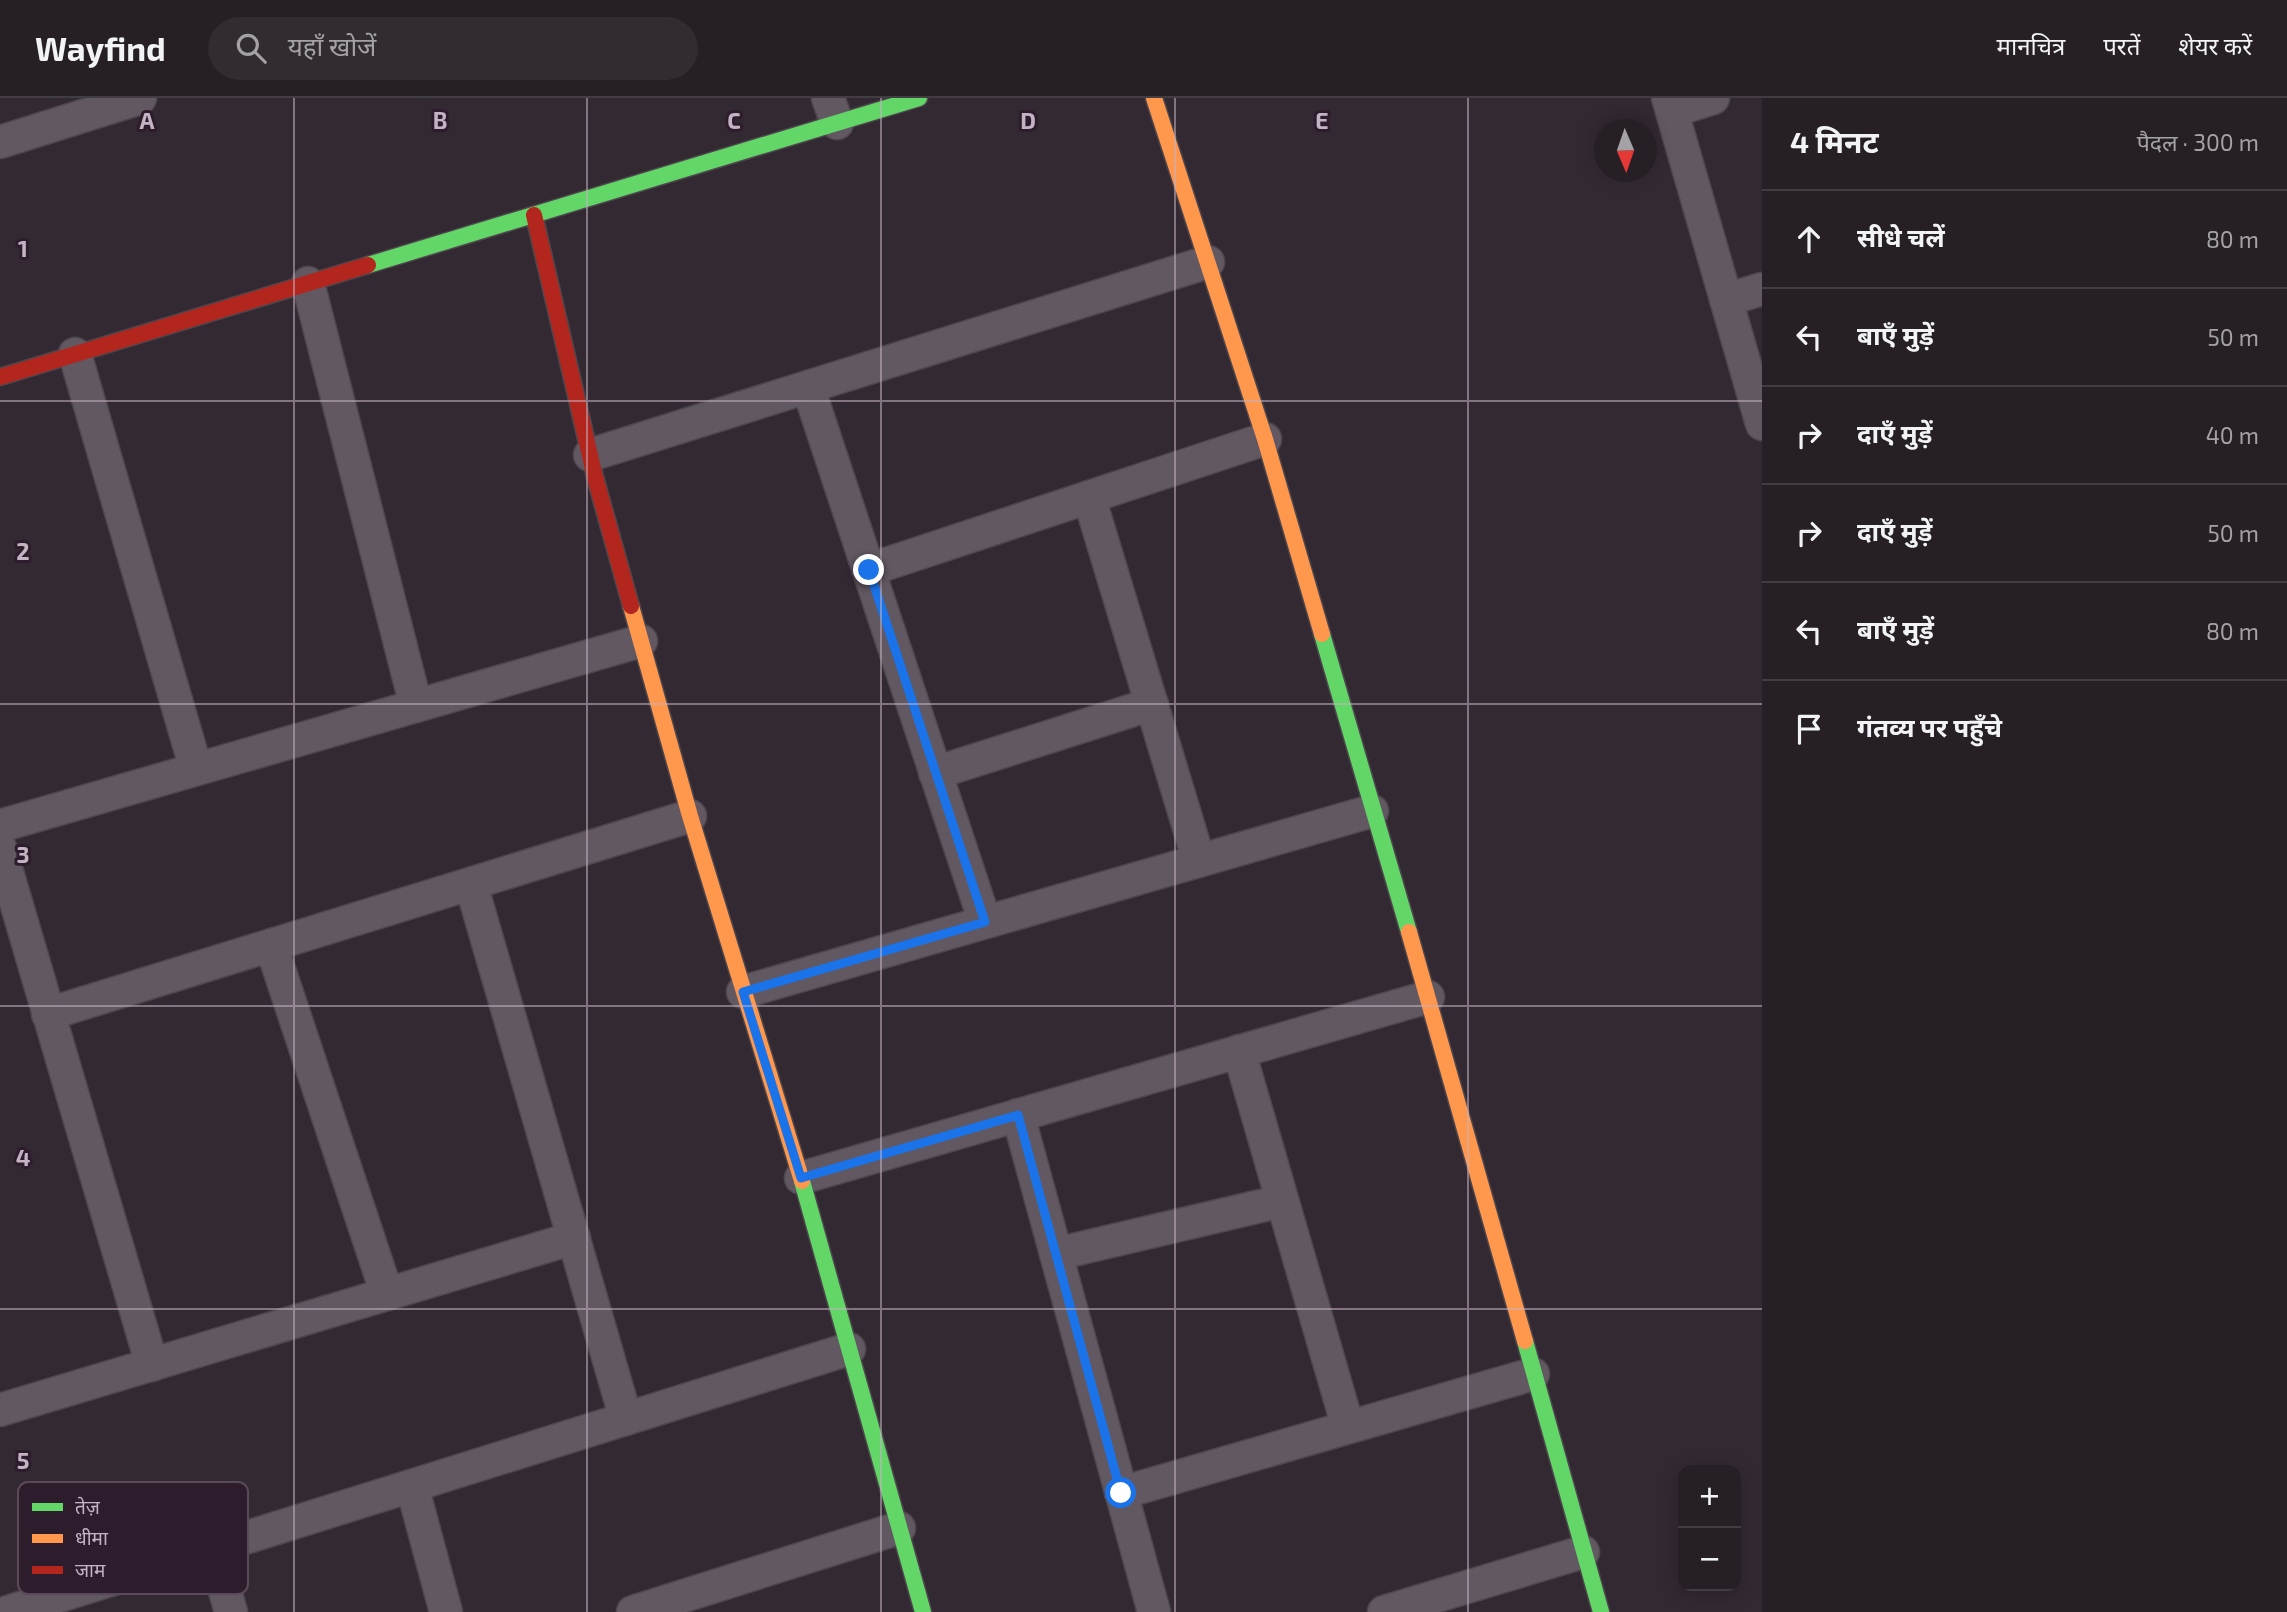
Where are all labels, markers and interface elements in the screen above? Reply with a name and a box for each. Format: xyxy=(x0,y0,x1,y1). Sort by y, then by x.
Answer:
search box xyxy=(208,17,698,80)
text: Wayfind xyxy=(35,28,166,68)
icon: search xyxy=(232,29,270,67)
text: यहाँ खोजें xyxy=(288,30,376,61)
text: मानचित्र xyxy=(1997,31,2065,60)
text: परतें xyxy=(2103,31,2140,60)
text: शेयर करें xyxy=(2178,31,2252,60)
text: A xyxy=(139,106,155,134)
text: B xyxy=(433,106,447,134)
text: C xyxy=(727,106,741,134)
text: D xyxy=(1020,106,1036,134)
text: E xyxy=(1315,106,1329,134)
north arrow xyxy=(1594,119,1657,182)
text: 4 मिनट xyxy=(1790,123,1879,159)
text: पैदल · 300 m xyxy=(2137,128,2259,156)
icon: ahead xyxy=(1790,220,1828,258)
text: सीधे चलें xyxy=(1857,221,1945,252)
text: 80 m xyxy=(2206,225,2259,253)
text: 1 xyxy=(18,234,28,262)
icon: left xyxy=(1790,318,1828,356)
text: बाएँ मुड़ें xyxy=(1857,319,1934,350)
text: 50 m xyxy=(2208,323,2259,351)
icon: right xyxy=(1790,416,1828,454)
text: दाएँ मुड़ें xyxy=(1857,417,1932,448)
text: 40 m xyxy=(2206,421,2259,449)
icon: right xyxy=(1790,514,1828,552)
text: दाएँ मुड़ें xyxy=(1857,515,1932,546)
text: 50 m xyxy=(2208,519,2259,547)
text: 2 xyxy=(16,537,30,565)
route end xyxy=(853,554,884,585)
icon: left xyxy=(1790,612,1828,650)
text: बाएँ मुड़ें xyxy=(1857,613,1934,644)
text: 80 m xyxy=(2206,617,2259,645)
icon: arrive xyxy=(1790,710,1828,748)
text: गंतव्य पर पहुँचे xyxy=(1857,711,2002,742)
text: 3 xyxy=(16,840,30,868)
text: 4 xyxy=(16,1143,30,1171)
text: 5 xyxy=(17,1446,29,1474)
map controls xyxy=(1678,1465,1741,1591)
button: + xyxy=(1678,1465,1741,1528)
route start xyxy=(1105,1477,1136,1508)
legend xyxy=(18,1482,248,1594)
text: तेज़ xyxy=(75,1495,101,1518)
text: धीमा xyxy=(75,1526,109,1549)
button: − xyxy=(1678,1528,1741,1591)
text: जाम xyxy=(75,1558,106,1581)

